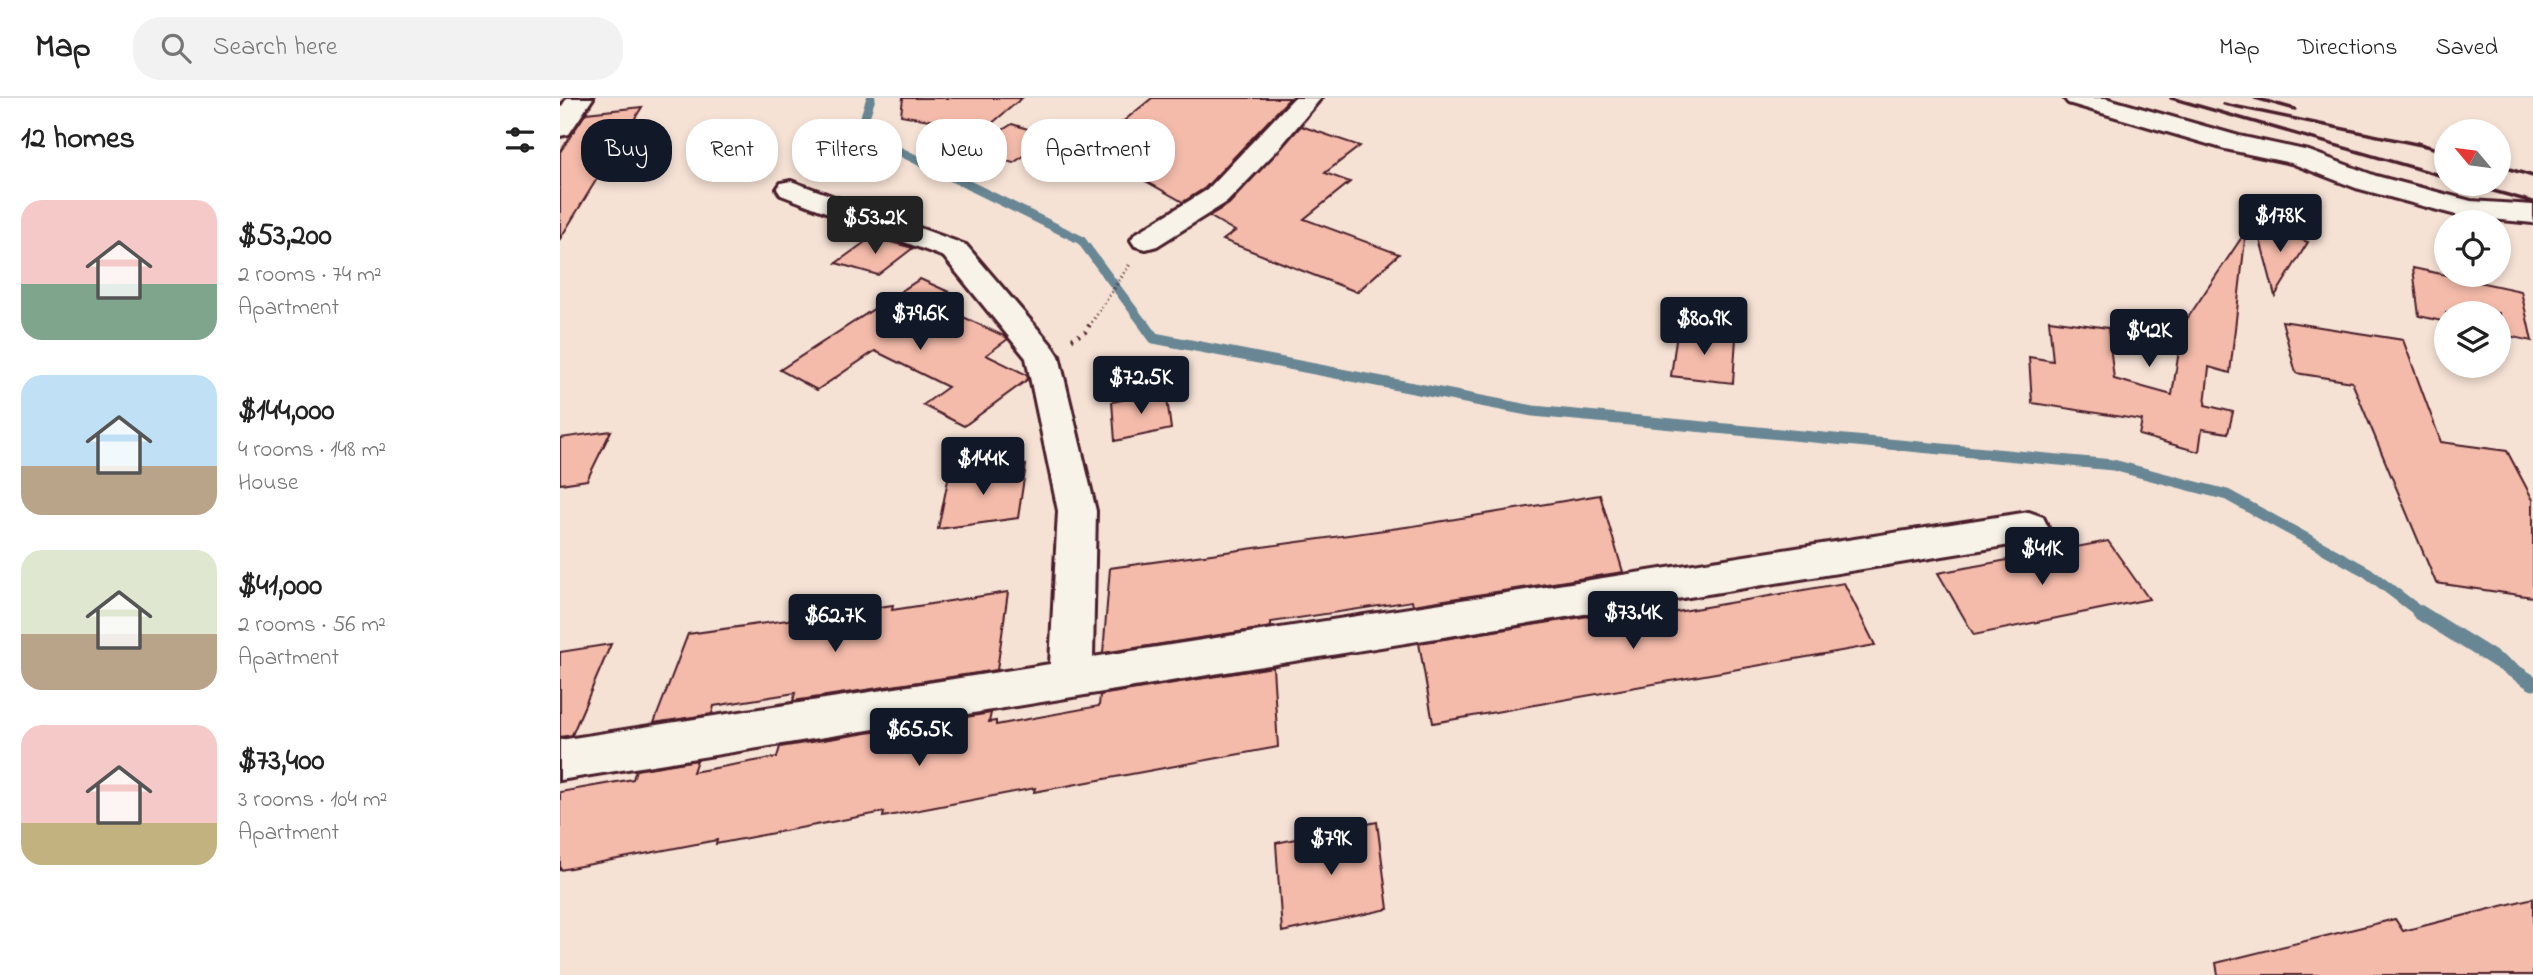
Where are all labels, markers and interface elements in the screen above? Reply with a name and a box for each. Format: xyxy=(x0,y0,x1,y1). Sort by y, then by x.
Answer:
search box xyxy=(133,17,623,80)
text: Map xyxy=(35,24,91,72)
icon: search xyxy=(157,29,195,67)
text: Search here xyxy=(213,29,337,67)
text: Map xyxy=(2219,31,2260,66)
text: Directions xyxy=(2298,31,2397,66)
text: Saved xyxy=(2435,31,2498,66)
text: 12 homes xyxy=(21,118,135,162)
chip: Buy xyxy=(581,119,672,182)
chip: Rent xyxy=(686,119,778,182)
chip: Filters xyxy=(792,119,902,182)
chip: New xyxy=(916,119,1007,182)
chip: Apartment xyxy=(1021,119,1175,182)
north arrow xyxy=(2434,119,2511,196)
map controls xyxy=(2434,119,2511,378)
icon: filters xyxy=(501,121,539,159)
pin: $178K xyxy=(2231,194,2329,254)
pin: $53.2K xyxy=(818,197,932,256)
text: $178K xyxy=(2255,200,2305,233)
text: $53.2K xyxy=(843,202,907,235)
button: locate xyxy=(2434,210,2511,287)
text: $53,200 xyxy=(238,215,332,259)
icon: home xyxy=(77,228,161,312)
text: 2 rooms · 74 m² xyxy=(238,259,382,292)
text: Apartment xyxy=(238,292,339,325)
pin: $79.6K xyxy=(863,292,977,352)
text: $79.6K xyxy=(892,298,948,331)
pin: $80.9K xyxy=(1647,298,1761,357)
button: layers xyxy=(2434,301,2511,378)
text: $80.9K xyxy=(1676,303,1732,336)
pin: $42K xyxy=(2108,310,2190,369)
text: $42K xyxy=(2126,315,2172,348)
pin: $72.5K xyxy=(1084,356,1198,416)
text: $72.5K xyxy=(1109,362,1173,395)
text: $144,000 xyxy=(238,390,334,434)
icon: home xyxy=(77,403,161,487)
text: 4 rooms · 148 m² xyxy=(238,434,386,467)
pin: $144K xyxy=(934,438,1032,497)
text: $144K xyxy=(957,443,1009,476)
text: House xyxy=(238,467,298,500)
pin: $41K xyxy=(2001,528,2083,587)
text: $41K xyxy=(2021,533,2063,566)
text: $41,000 xyxy=(238,565,322,609)
icon: home xyxy=(77,578,161,662)
pin: $73.4K xyxy=(1576,592,1690,651)
pin: $62.7K xyxy=(778,594,892,654)
text: $73.4K xyxy=(1604,597,1662,630)
text: $62.7K xyxy=(805,600,865,633)
text: 2 rooms · 56 m² xyxy=(238,609,386,642)
text: Apartment xyxy=(238,642,339,675)
pin: $65.5K xyxy=(862,708,976,768)
text: $65.5K xyxy=(886,714,952,747)
text: $73,400 xyxy=(238,740,324,784)
icon: home xyxy=(77,753,161,837)
text: 3 rooms · 104 m² xyxy=(238,784,387,817)
text: Apartment xyxy=(238,817,339,850)
pin: $79K xyxy=(1290,818,1372,877)
text: $79K xyxy=(1310,823,1352,856)

